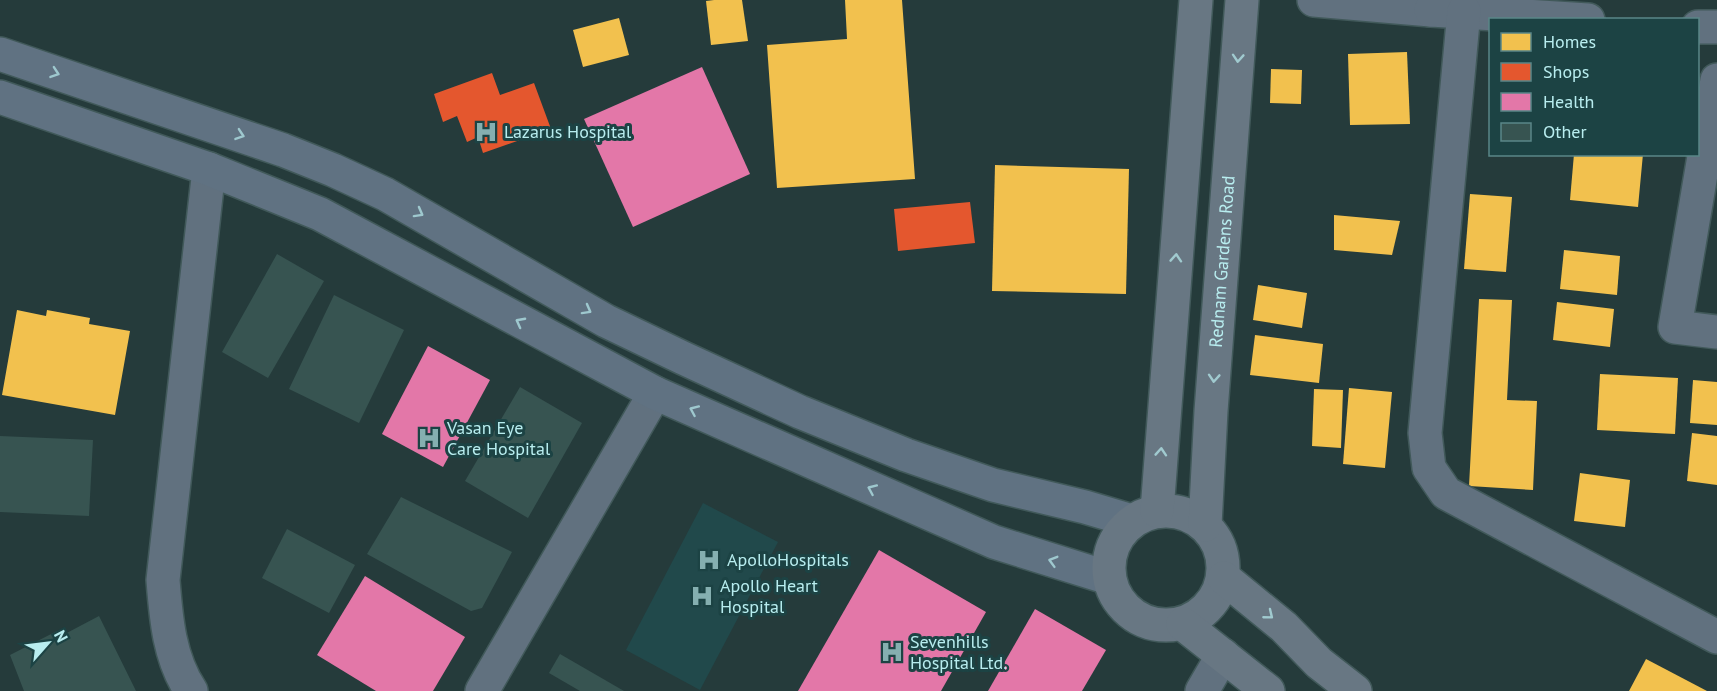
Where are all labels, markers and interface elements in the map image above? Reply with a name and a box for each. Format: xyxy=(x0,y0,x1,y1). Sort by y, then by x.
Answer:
legend xyxy=(1489,18,1699,156)
text: Homes xyxy=(1543,30,1596,53)
one-way arrow xyxy=(1232,54,1245,63)
text: Shops xyxy=(1543,60,1589,83)
one-way arrow xyxy=(49,65,60,78)
text: Health xyxy=(1543,90,1594,113)
hospital icon: Lazarus Hospital xyxy=(473,119,499,145)
place label: Lazarus Hospital xyxy=(504,120,632,143)
text: Other xyxy=(1543,120,1587,143)
one-way arrow xyxy=(234,128,245,141)
street label: Rednam Gardens Road xyxy=(1204,175,1240,348)
one-way arrow xyxy=(412,206,423,217)
one-way arrow xyxy=(1169,254,1182,263)
one-way arrow xyxy=(581,303,591,314)
one-way arrow xyxy=(516,318,527,329)
one-way arrow xyxy=(1207,374,1220,383)
one-way arrow xyxy=(689,406,700,418)
place label: Vasan Eye Care Hospital xyxy=(446,416,551,460)
hospital icon: Vasan Eye Care Hospital xyxy=(416,425,442,451)
one-way arrow xyxy=(1155,448,1168,457)
one-way arrow xyxy=(868,484,879,496)
hospital icon: ApolloHospitals xyxy=(696,547,722,573)
place label: ApolloHospitals xyxy=(727,548,849,571)
one-way arrow xyxy=(1049,556,1059,568)
place label: Apollo Heart Hospital xyxy=(720,574,818,618)
hospital icon: Apollo Heart Hospital xyxy=(689,583,715,609)
one-way arrow xyxy=(1262,607,1273,618)
north arrow xyxy=(18,613,78,673)
text: N xyxy=(50,627,73,645)
place label: Sevenhills Hospital Ltd. xyxy=(910,630,1007,674)
hospital icon: Sevenhills Hospital Ltd. xyxy=(879,639,905,665)

